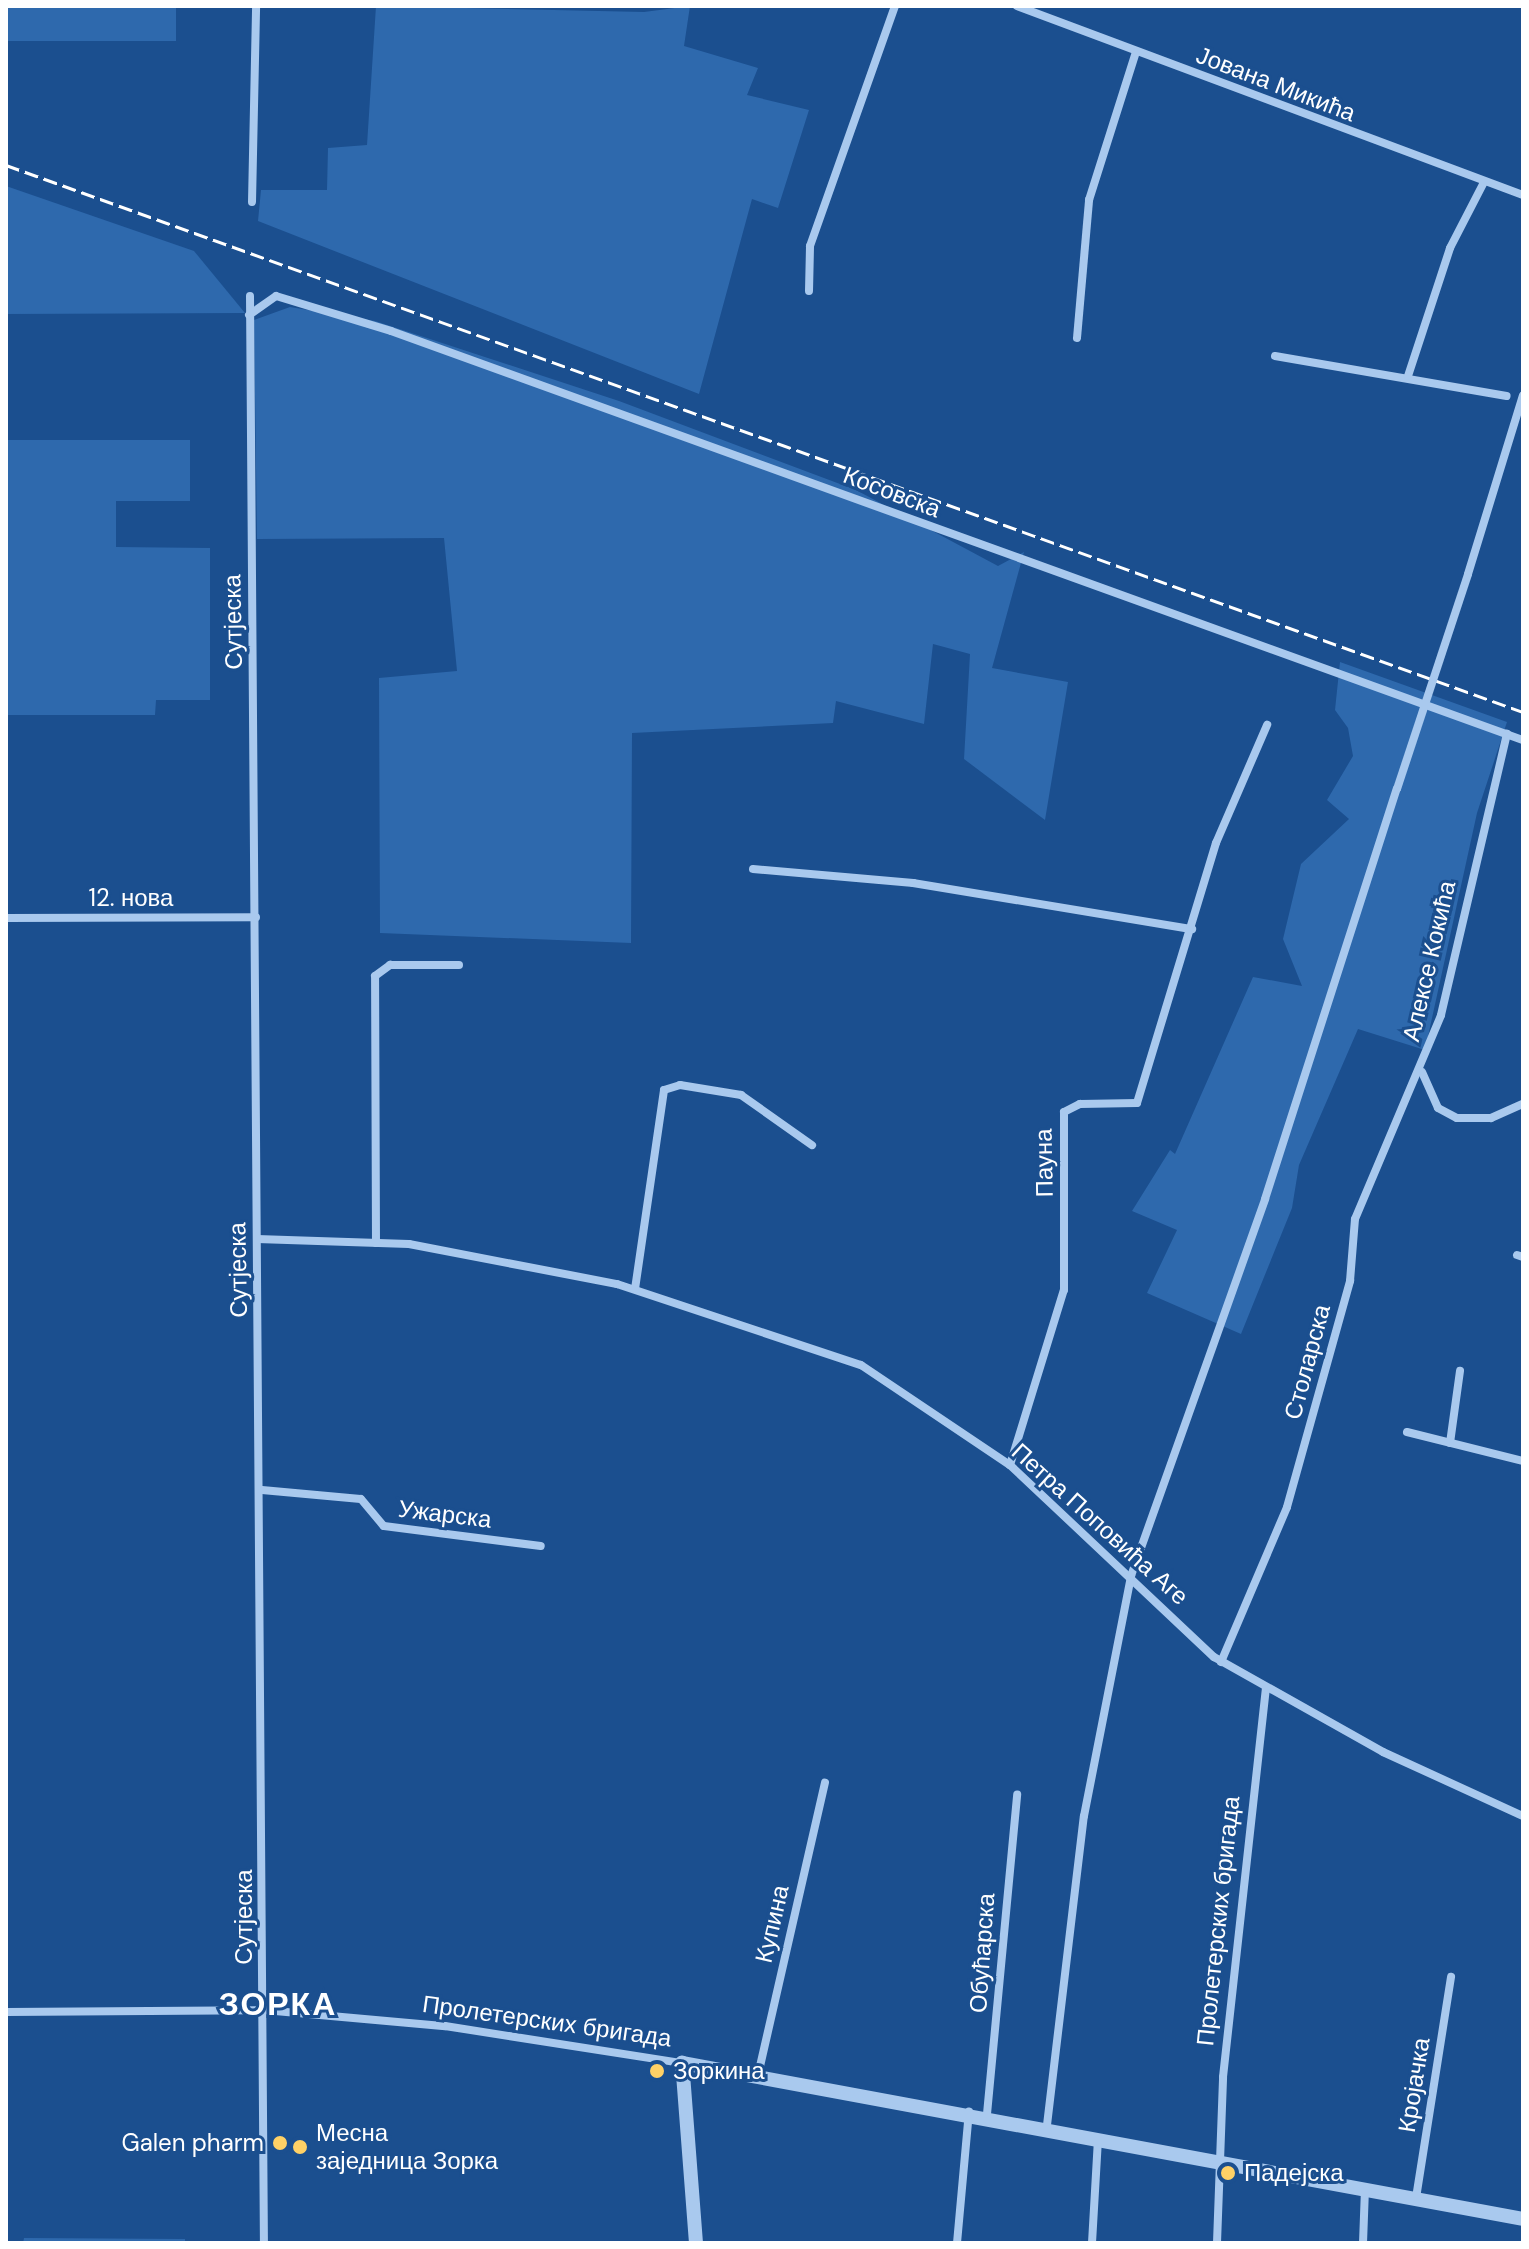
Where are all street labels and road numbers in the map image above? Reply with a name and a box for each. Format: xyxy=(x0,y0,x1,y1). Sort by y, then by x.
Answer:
street label: Јована Микића xyxy=(1192,40,1360,128)
street label: Косовска xyxy=(839,460,945,524)
street label: Сутјеска xyxy=(218,574,248,670)
street label: Алексе Кокића xyxy=(1397,878,1461,1044)
street label: 12. нова xyxy=(89,884,173,912)
street label: Пауна xyxy=(1029,1128,1059,1198)
street label: Сутјеска xyxy=(223,1222,253,1318)
street label: Столарска xyxy=(1278,1301,1336,1423)
street label: Петра Поповића Аге xyxy=(1006,1437,1194,1611)
street label: Ужарска xyxy=(397,1494,493,1534)
street label: Пролетерских бригада xyxy=(1191,1795,1245,2047)
street label: Сутјеска xyxy=(230,1869,258,1965)
street label: Купина xyxy=(749,1882,795,1966)
street label: Обућарска xyxy=(963,1892,1001,2014)
street label: Пролетерских бригада xyxy=(421,1989,673,2053)
street label: Кројачка xyxy=(1392,2035,1436,2135)

